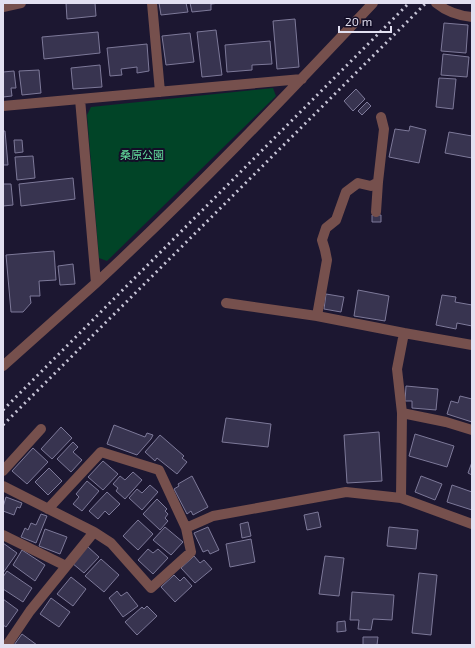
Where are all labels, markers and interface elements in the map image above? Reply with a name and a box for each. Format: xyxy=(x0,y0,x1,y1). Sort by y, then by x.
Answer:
scale bar xyxy=(339,8,391,34)
text: 20 m xyxy=(345,14,372,28)
park label: 桑原公園 xyxy=(120,148,164,161)

